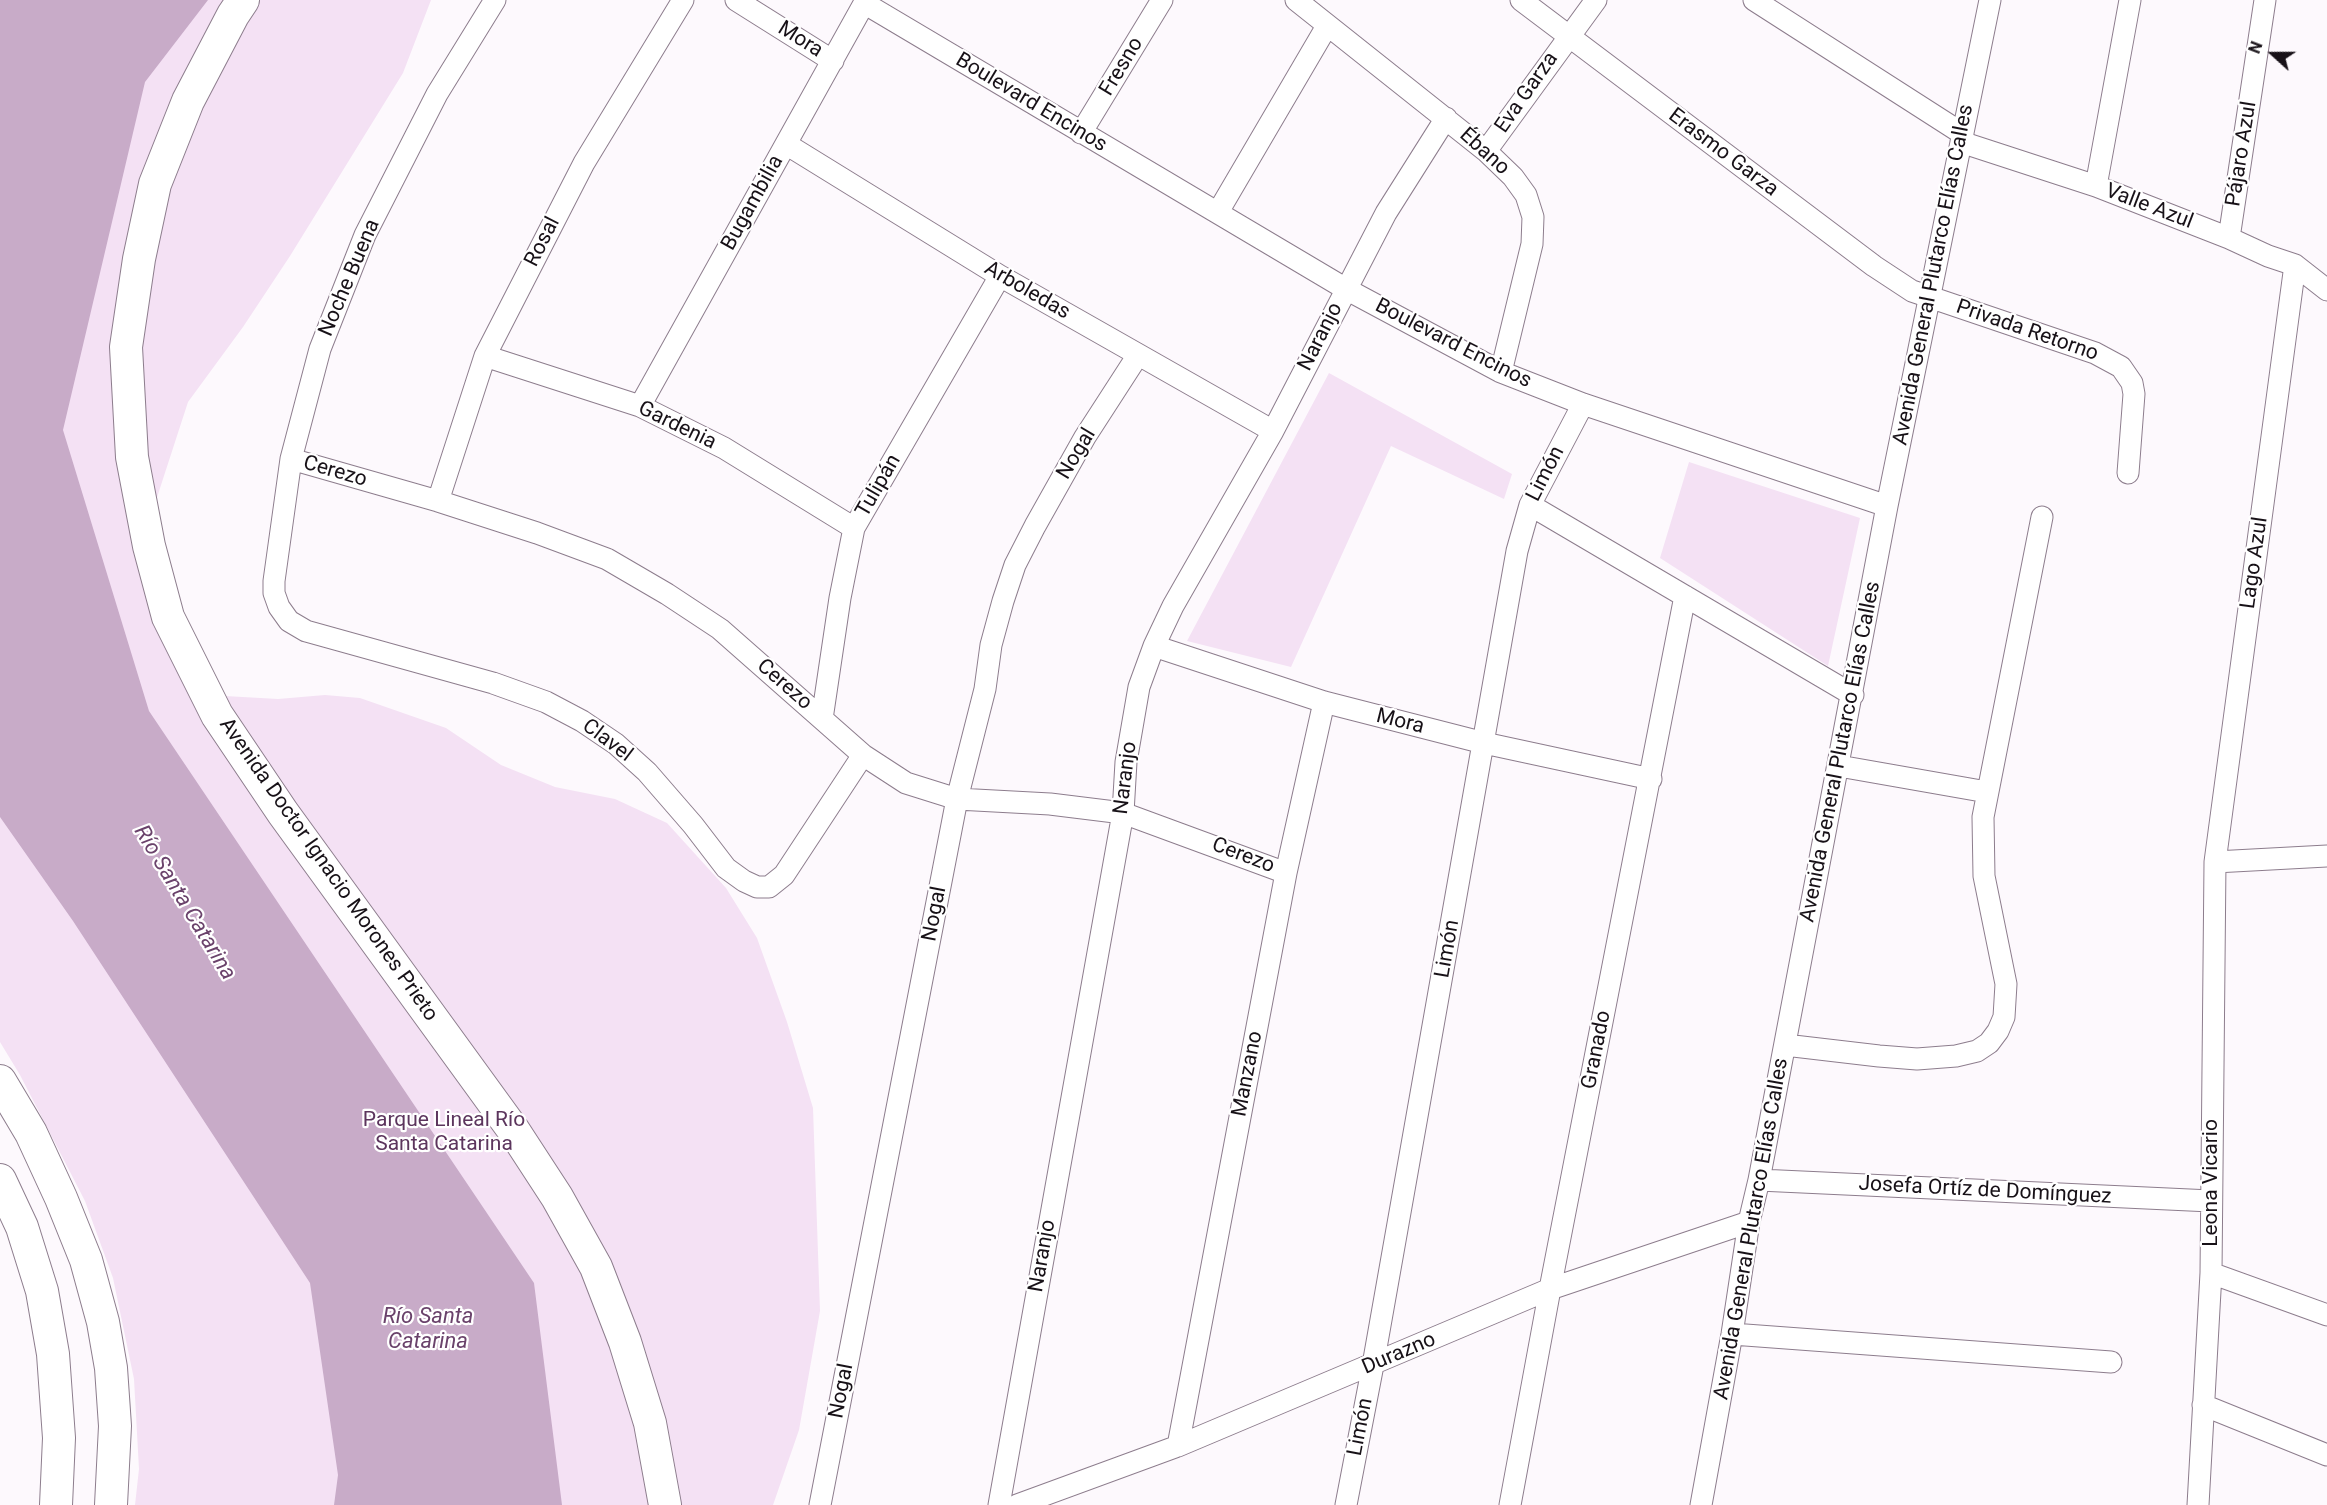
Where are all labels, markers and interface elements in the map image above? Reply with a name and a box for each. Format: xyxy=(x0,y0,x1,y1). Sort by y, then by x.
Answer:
street label: Mora xyxy=(773,16,827,64)
north arrow xyxy=(2243,24,2303,84)
street label: Fresno xyxy=(1095,33,1149,101)
text: N xyxy=(2245,39,2267,56)
street label: Boulevard Encinos xyxy=(951,48,1111,158)
street label: Eva Garza xyxy=(1490,48,1564,138)
street label: Pájaro Azul xyxy=(2221,100,2263,208)
street label: Erasmo Garza xyxy=(1663,103,1783,203)
street label: Avenida General Plutarco Elías Calles xyxy=(1889,103,1979,447)
street label: Ébano xyxy=(1454,123,1514,181)
street label: Bugambilia xyxy=(717,151,789,255)
street label: Valle Azul xyxy=(2102,179,2196,235)
street label: Rosal xyxy=(520,213,566,271)
street label: Noche Buena xyxy=(314,216,386,340)
street label: Arboledas xyxy=(980,256,1074,326)
street label: Boulevard Encinos xyxy=(1371,294,1535,394)
street label: Privada Retorno xyxy=(1953,295,2101,367)
street label: Naranjo xyxy=(1293,299,1349,375)
street label: Gardenia xyxy=(634,396,720,456)
street label: Nogal xyxy=(1052,424,1102,484)
street label: Limón xyxy=(1522,442,1570,506)
street label: Tulipán xyxy=(851,450,907,522)
street label: Cerezo xyxy=(300,451,370,493)
street label: Lago Azul xyxy=(2236,515,2274,611)
street label: Avenida General Plutarco Elías Calles xyxy=(1796,580,1886,924)
street label: Cerezo xyxy=(751,654,817,716)
street label: Mora xyxy=(1373,704,1427,740)
street label: Avenida Doctor Ignacio Morones Prieto xyxy=(213,714,443,1026)
street label: Clavel xyxy=(577,714,637,768)
street label: Naranjo xyxy=(1109,740,1143,816)
water label: Río Santa Catarina xyxy=(127,821,241,985)
street label: Cerezo xyxy=(1208,833,1278,879)
street label: Nogal xyxy=(917,884,953,944)
street label: Limón xyxy=(1431,918,1465,980)
street label: Granado xyxy=(1577,1009,1617,1091)
street label: Manzano xyxy=(1227,1029,1269,1119)
street label: Avenida General Plutarco Elías Calles xyxy=(1710,1056,1794,1402)
park label: Parque Lineal Río Santa Catarina xyxy=(363,1108,525,1158)
street label: Leona Vicario xyxy=(2199,1119,2225,1247)
street label: Josefa Ortíz de Domínguez xyxy=(1858,1172,2112,1210)
street label: Naranjo xyxy=(1024,1218,1062,1294)
water label: Río Santa Catarina xyxy=(383,1304,473,1356)
street label: Durazno xyxy=(1358,1327,1440,1381)
street label: Nogal xyxy=(824,1361,860,1421)
street label: Limón xyxy=(1343,1396,1379,1458)

